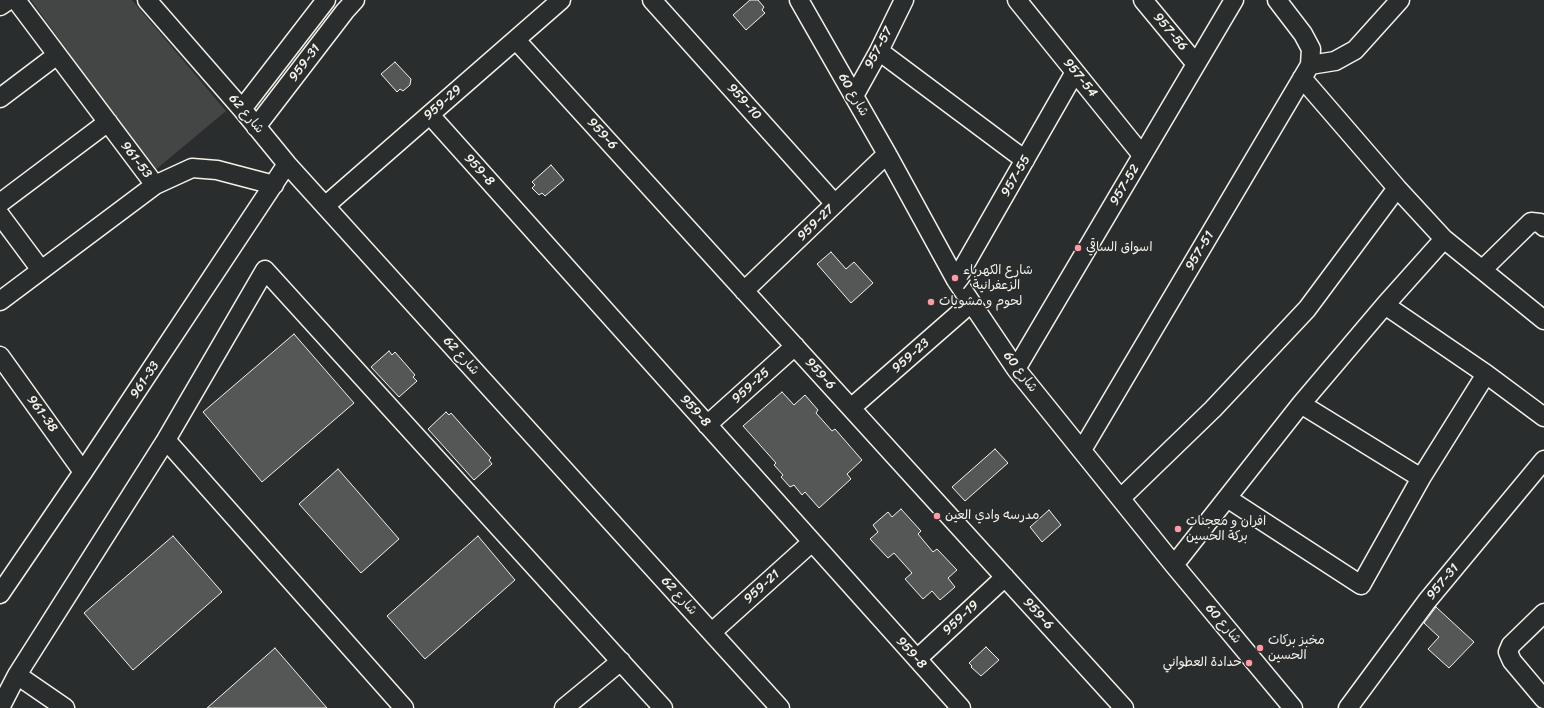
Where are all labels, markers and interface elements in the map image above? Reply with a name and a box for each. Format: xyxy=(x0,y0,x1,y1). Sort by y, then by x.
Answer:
street label: 957-56 xyxy=(1150,10,1190,54)
street label: 957-57 xyxy=(862,25,896,71)
street label: 959-31 xyxy=(286,41,324,85)
street label: 957-54 xyxy=(1060,55,1100,101)
street label: شارع 60 xyxy=(834,71,872,119)
street label: 959-10 xyxy=(724,81,764,123)
street label: 959-29 xyxy=(421,82,465,124)
street label: شارع 62 xyxy=(225,91,267,137)
street label: 959-6 xyxy=(584,115,620,153)
street label: 961-53 xyxy=(117,139,155,181)
street label: 959-8 xyxy=(461,151,497,189)
street label: 957-55 xyxy=(998,152,1034,200)
street label: 957-52 xyxy=(1107,162,1143,208)
street label: 959-27 xyxy=(794,202,838,244)
street label: 957-51 xyxy=(1182,229,1218,273)
place label: اسواق الساقي xyxy=(1086,240,1152,256)
marker: اسواق الساقي xyxy=(1073,243,1083,253)
place label: شارع الكهرباء / الزعفرانية xyxy=(963,263,1033,294)
marker: شارع الكهرباء / الزعفرانية xyxy=(950,273,960,283)
place label: لحوم و مشويات xyxy=(939,294,1022,310)
marker: لحوم و مشويات xyxy=(926,297,936,307)
street label: شارع 62 xyxy=(440,334,482,378)
street label: 959-23 xyxy=(889,335,933,377)
street label: شارع 60 xyxy=(1000,348,1040,396)
street label: 959-6 xyxy=(802,355,838,393)
street label: 961-33 xyxy=(127,359,163,401)
street label: 959-25 xyxy=(729,365,773,407)
street label: 961-38 xyxy=(23,392,61,436)
street label: 959-8 xyxy=(677,392,713,430)
place label: مدرسه وادي العين xyxy=(945,508,1039,524)
marker: مدرسه وادي العين xyxy=(932,511,942,521)
place label: افران و معجنات بركة الحسين xyxy=(1186,514,1266,545)
marker: افران و معجنات بركة الحسين xyxy=(1173,524,1183,534)
street label: 957-31 xyxy=(1423,561,1463,603)
street label: 959-21 xyxy=(741,567,783,607)
street label: شارع 62 xyxy=(658,574,700,618)
street label: 959-6 xyxy=(1020,595,1056,633)
street label: 959-19 xyxy=(940,597,982,639)
street label: شارع 60 xyxy=(1202,601,1244,647)
place label: مخبز بركات الحسين xyxy=(1268,633,1325,664)
street label: 959-8 xyxy=(893,634,929,672)
marker: مخبز بركات الحسين xyxy=(1255,643,1265,653)
place label: حدادة العطواني xyxy=(1163,655,1241,671)
marker: حدادة العطواني xyxy=(1244,658,1254,668)

